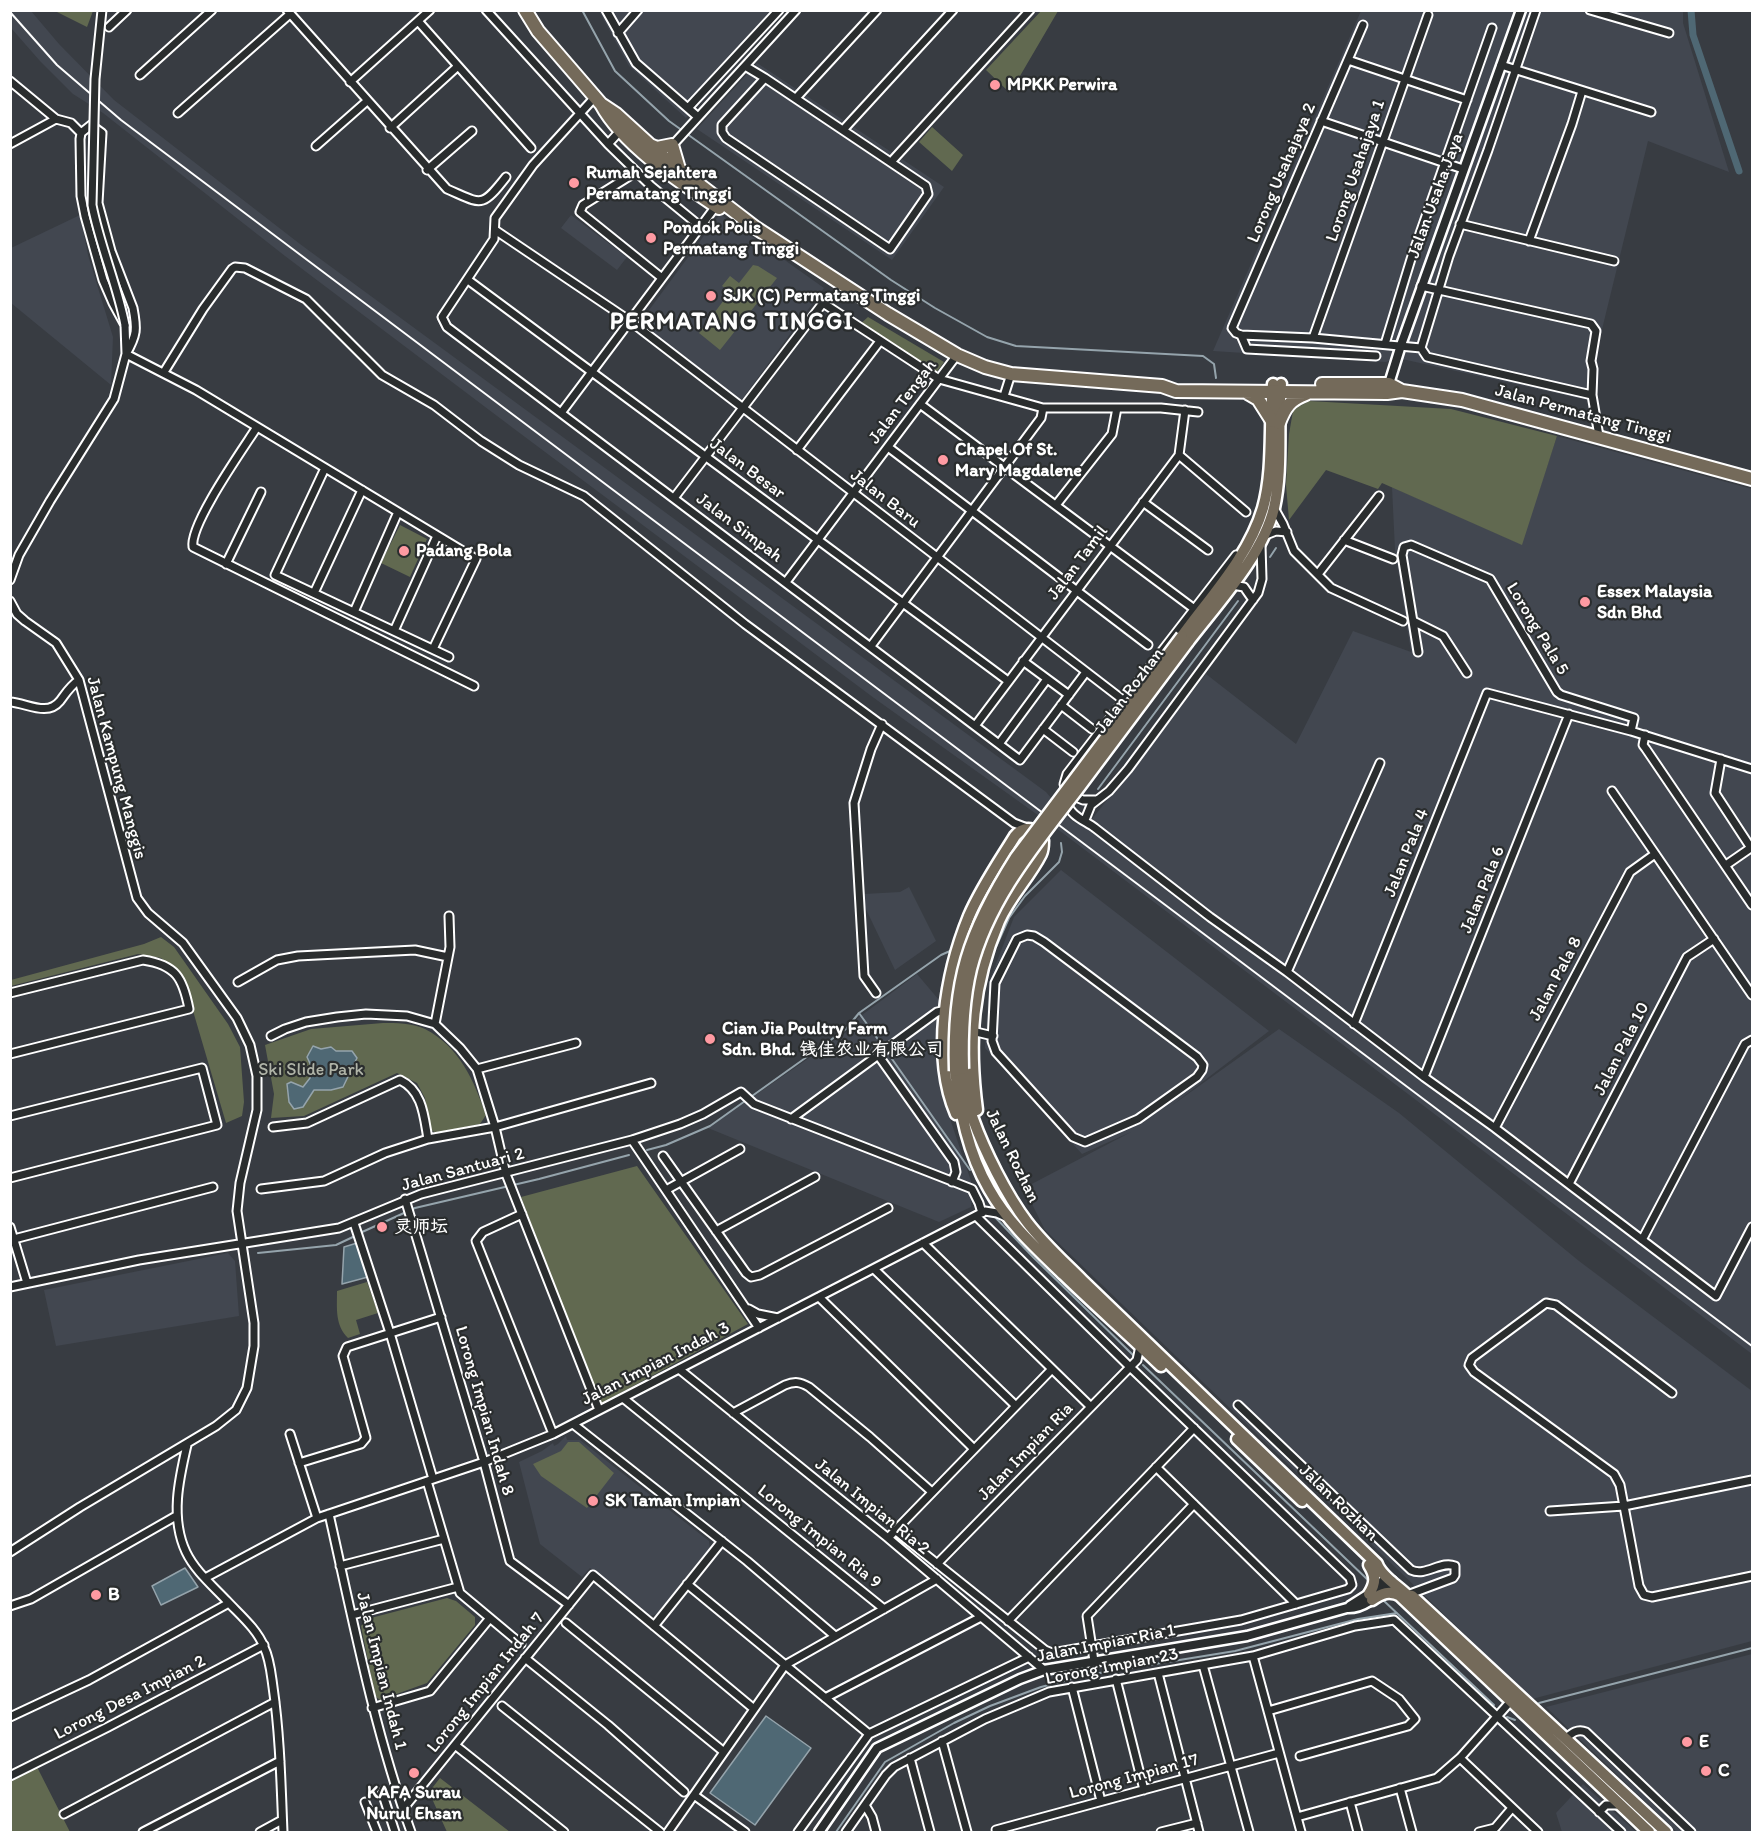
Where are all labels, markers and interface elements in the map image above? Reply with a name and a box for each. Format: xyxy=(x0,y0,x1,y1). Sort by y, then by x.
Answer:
place label: MPKK Perwira xyxy=(1007,74,1117,96)
marker: MPKK Perwira xyxy=(988,78,1002,92)
street label: Lorong Usahajaya 1 xyxy=(1322,97,1390,245)
street label: Lorong Usahajaya 2 xyxy=(1243,100,1321,246)
street label: Jalan Usaha Jaya xyxy=(1403,130,1469,262)
place label: Rumah Sejahtera Peramatang Tinggi xyxy=(586,162,732,204)
marker: Rumah Sejahtera Peramatang Tinggi xyxy=(567,176,581,190)
place label: Pondok Polis Permatang Tinggi xyxy=(663,217,799,260)
marker: Pondok Polis Permatang Tinggi xyxy=(644,231,658,245)
place label: SJK (C) Permatang Tinggi xyxy=(723,285,920,307)
marker: SJK (C) Permatang Tinggi xyxy=(704,289,718,303)
district label: PERMATANG TINGGI xyxy=(610,309,854,337)
street label: Jalan Tengah xyxy=(864,356,942,448)
street label: Jalan Permatang Tinggi xyxy=(1493,380,1673,448)
street label: Jalan Besar xyxy=(705,434,789,504)
place label: Chapel Of St. Mary Magdalene xyxy=(955,439,1082,482)
marker: Chapel Of St. Mary Magdalene xyxy=(936,453,950,467)
street label: Jalan Baru xyxy=(846,465,924,533)
street label: Jalan Simpah xyxy=(692,489,786,567)
street label: Jalan Tamil xyxy=(1043,521,1113,605)
place label: Padang Bola xyxy=(416,540,512,562)
marker: Padang Bola xyxy=(397,544,411,558)
street label: Lorong Pala 5 xyxy=(1501,579,1573,679)
place label: Essex Malaysia Sdn Bhd xyxy=(1597,581,1712,624)
marker: Essex Malaysia Sdn Bhd xyxy=(1578,595,1592,609)
street label: Jalan Rozhan xyxy=(1091,644,1169,738)
street label: Jalan Kampung Manggis xyxy=(81,674,151,862)
street label: Jalan Pala 4 xyxy=(1380,806,1434,900)
street label: Jalan Pala 6 xyxy=(1456,843,1510,937)
street label: Jalan Pala 8 xyxy=(1525,933,1587,1025)
street label: Jalan Pala 10 xyxy=(1589,999,1655,1099)
place label: Cian Jia Poultry Farm Sdn. Bhd. 钱佳农业有限公司 xyxy=(722,1018,944,1060)
marker: Cian Jia Poultry Farm Sdn. Bhd. 钱佳农业有限公司 xyxy=(703,1032,717,1046)
park label: Ski Slide Park xyxy=(258,1059,364,1081)
street label: Jalan Rozhan xyxy=(980,1106,1044,1206)
street label: Jalan Santuari 2 xyxy=(399,1143,527,1197)
place label: 灵师坛 xyxy=(394,1216,448,1238)
marker: 灵师坛 xyxy=(375,1220,389,1234)
street label: Jalan Impian Indah 3 xyxy=(578,1317,734,1411)
street label: Lorong Impian Indah 8 xyxy=(449,1324,519,1498)
street label: Jalan Impian Ria xyxy=(974,1398,1078,1506)
street label: Jalan Impian Ria 2 xyxy=(810,1454,934,1560)
street label: Jalan Rozhan xyxy=(1294,1460,1382,1546)
street label: Lorong Impian Ria 9 xyxy=(752,1480,886,1594)
place label: SK Taman Impian xyxy=(605,1490,740,1512)
marker: SK Taman Impian xyxy=(586,1494,600,1508)
place label: B xyxy=(108,1584,120,1606)
marker: B xyxy=(89,1588,103,1602)
street label: Jalan Impian Indah 1 xyxy=(351,1590,411,1752)
street label: Lorong Impian Indah 7 xyxy=(423,1608,549,1758)
street label: Jalan Impian Ria 1 xyxy=(1035,1620,1177,1668)
street label: Lorong Impian 23 xyxy=(1044,1643,1180,1691)
street label: Lorong Desa Impian 2 xyxy=(51,1651,209,1745)
place label: E xyxy=(1699,1731,1709,1753)
marker: E xyxy=(1680,1735,1694,1749)
street label: Lorong Impian 17 xyxy=(1067,1749,1201,1805)
place label: C xyxy=(1718,1760,1730,1782)
marker: C xyxy=(1699,1764,1713,1778)
marker: KAFA Surau Nurul Ehsan xyxy=(407,1766,421,1780)
place label: KAFA Surau Nurul Ehsan xyxy=(366,1782,462,1824)

